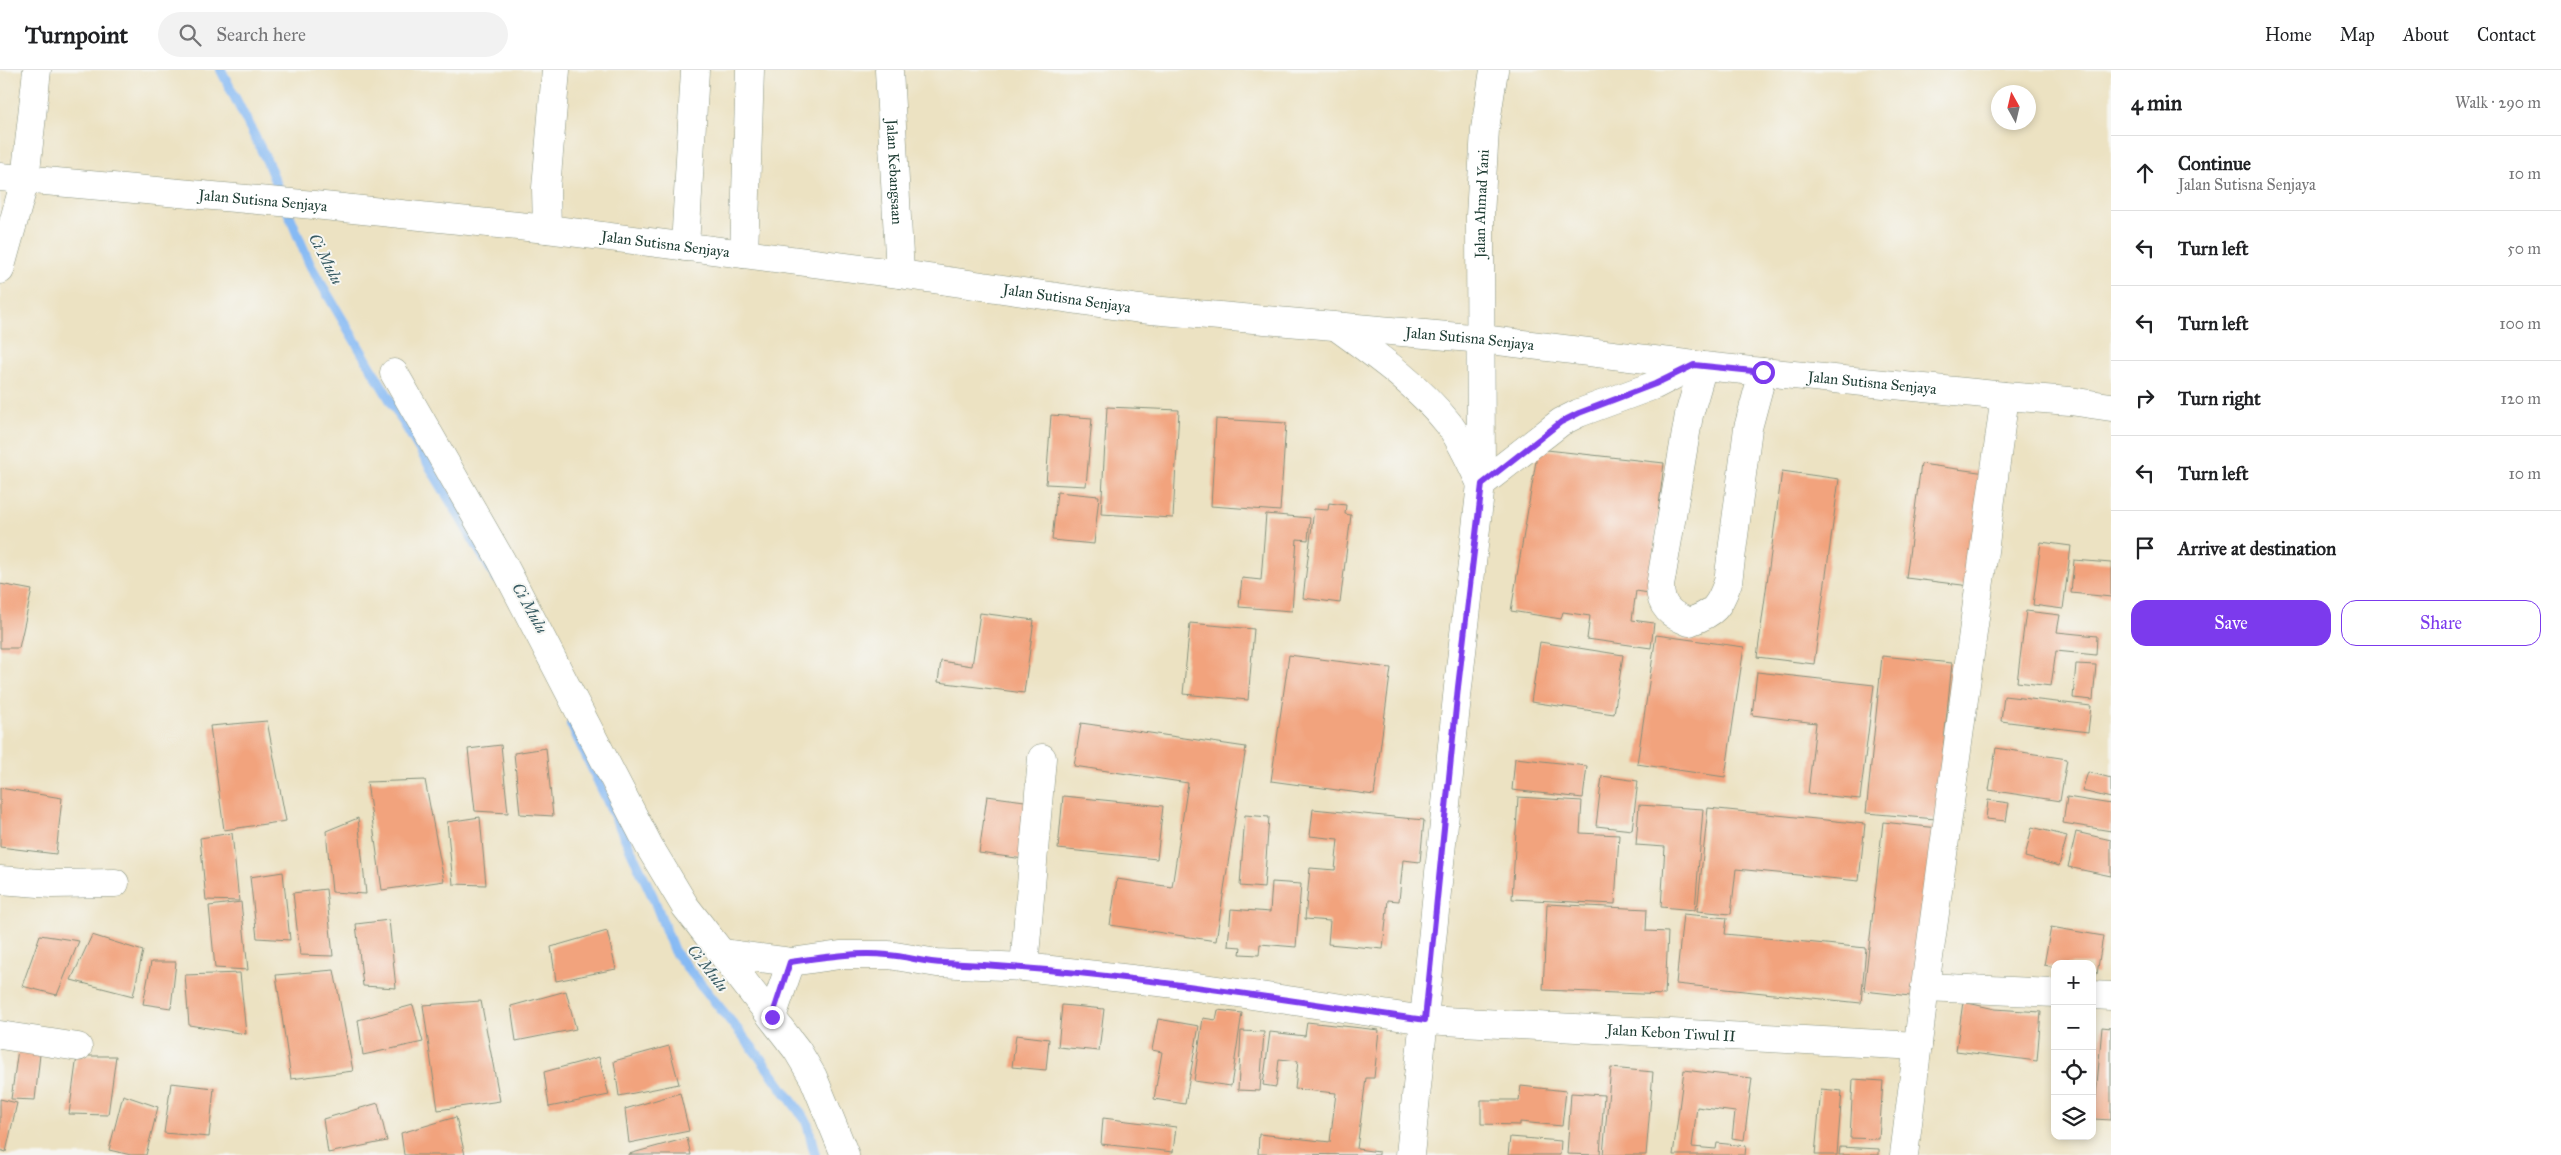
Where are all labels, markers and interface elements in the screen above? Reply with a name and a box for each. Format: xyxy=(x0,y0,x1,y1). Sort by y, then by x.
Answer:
search box xyxy=(158,12,508,57)
text: Turnpoint xyxy=(25,20,128,50)
icon: search xyxy=(176,21,204,49)
text: Search here xyxy=(216,23,306,46)
text: Home xyxy=(2265,24,2312,46)
text: Map xyxy=(2340,24,2375,46)
text: About xyxy=(2403,24,2449,46)
text: Contact xyxy=(2477,24,2536,46)
north arrow xyxy=(1991,85,2036,130)
text: 4 min xyxy=(2131,90,2182,116)
text: Walk · 290 m xyxy=(2455,93,2541,112)
street label: Jalan Kebangsaan xyxy=(882,117,906,225)
street label: Jalan Ahmad Yani xyxy=(1471,149,1493,260)
text: Continue xyxy=(2178,152,2251,175)
icon: ahead xyxy=(2131,159,2159,187)
text: 10 m xyxy=(2509,164,2541,183)
text: Jalan Sutisna Senjaya xyxy=(2178,175,2316,194)
street label: Jalan Sutisna Senjaya xyxy=(196,186,329,215)
street label: Jalan Sutisna Senjaya xyxy=(598,227,731,261)
water label: Ci Mulu xyxy=(305,230,347,288)
icon: left xyxy=(2131,234,2159,262)
text: Turn left xyxy=(2178,237,2248,260)
text: 50 m xyxy=(2507,239,2541,258)
street label: Jalan Sutisna Senjaya xyxy=(1000,280,1133,317)
icon: left xyxy=(2131,309,2159,337)
text: Turn left xyxy=(2178,312,2248,335)
text: 100 m xyxy=(2499,314,2541,333)
street label: Jalan Sutisna Senjaya xyxy=(1403,323,1536,354)
route start xyxy=(1752,361,1775,384)
street label: Jalan Sutisna Senjaya xyxy=(1805,367,1938,398)
icon: right xyxy=(2131,384,2159,412)
text: Turn right xyxy=(2178,387,2261,410)
text: 120 m xyxy=(2501,389,2541,408)
icon: left xyxy=(2131,459,2159,487)
text: Turn left xyxy=(2178,462,2248,485)
text: 10 m xyxy=(2509,464,2541,483)
icon: arrive xyxy=(2131,534,2159,562)
text: Arrive at destination xyxy=(2178,537,2336,560)
water label: Ci Mulu xyxy=(508,579,552,637)
button: Save xyxy=(2131,600,2331,646)
button: Share xyxy=(2341,600,2541,646)
water label: Ci Mulu xyxy=(684,940,732,996)
map controls xyxy=(2051,960,2096,1140)
button: + xyxy=(2051,960,2096,1005)
button: − xyxy=(2051,1005,2096,1050)
route end xyxy=(761,1006,784,1029)
street label: Jalan Kebon Tiwul II xyxy=(1604,1020,1736,1045)
button: locate xyxy=(2051,1050,2096,1095)
button: layers xyxy=(2051,1095,2096,1140)

